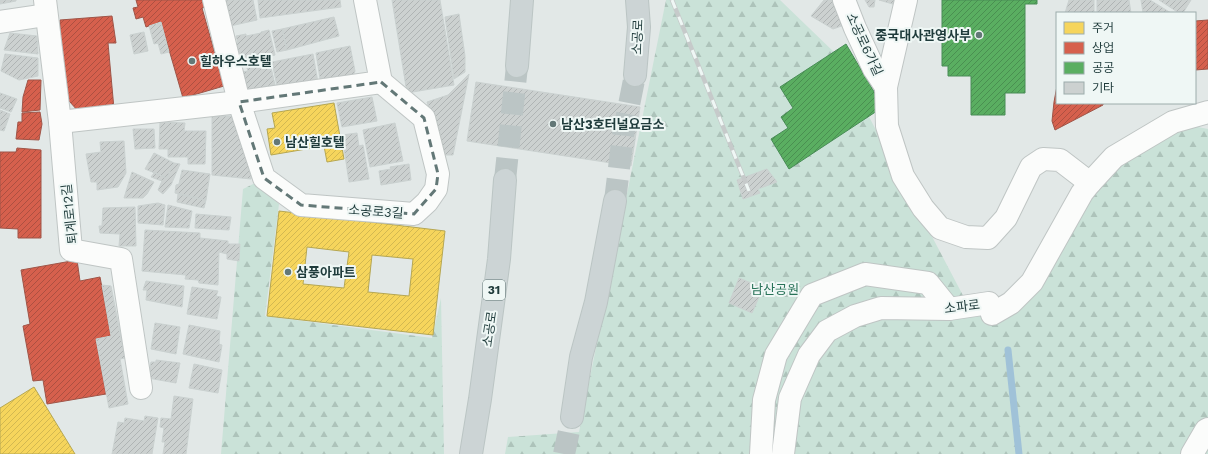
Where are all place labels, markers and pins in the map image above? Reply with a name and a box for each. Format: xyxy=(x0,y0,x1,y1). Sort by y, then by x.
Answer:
place label: 중국대사관영사부 xyxy=(875,28,971,43)
marker: 중국대사관영사부 xyxy=(974,30,984,40)
place label: 힐하우스호텔 xyxy=(200,54,272,69)
marker: 힐하우스호텔 xyxy=(187,56,197,66)
place label: 남산3호터널요금소 xyxy=(561,117,664,132)
marker: 남산3호터널요금소 xyxy=(548,119,558,129)
place label: 남산힐호텔 xyxy=(285,135,345,150)
marker: 남산힐호텔 xyxy=(272,137,282,147)
place label: 삼풍아파트 xyxy=(296,265,356,280)
marker: 삼풍아파트 xyxy=(283,267,293,277)

